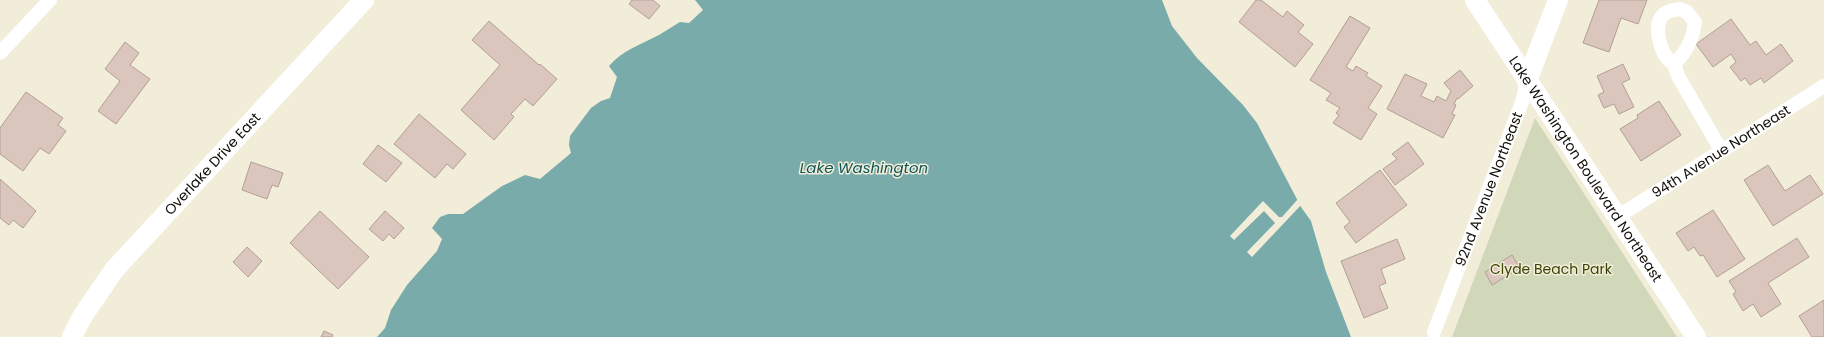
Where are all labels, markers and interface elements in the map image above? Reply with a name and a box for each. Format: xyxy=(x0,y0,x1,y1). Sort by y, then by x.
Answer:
street label: Lake Washington Boulevard Northeast xyxy=(1504,52,1667,286)
street label: 94th Avenue Northeast xyxy=(1648,100,1794,203)
street label: Overlake Drive East xyxy=(160,108,265,219)
street label: 92nd Avenue Northeast xyxy=(1450,109,1527,269)
water label: Lake Washington xyxy=(800,157,928,178)
park label: Clyde Beach Park xyxy=(1490,259,1613,279)

